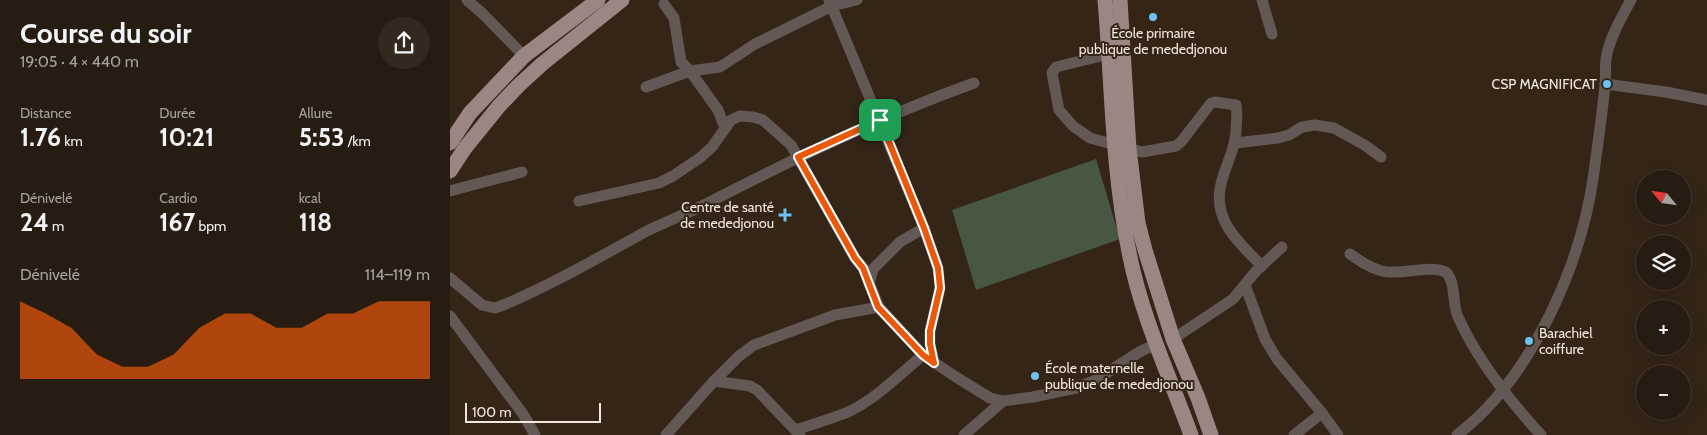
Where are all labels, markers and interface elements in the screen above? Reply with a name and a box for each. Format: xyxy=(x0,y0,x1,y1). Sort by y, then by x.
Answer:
marker: École primaire publique de mededjonou xyxy=(1147,11,1159,23)
text: Course du soir xyxy=(20,16,192,50)
button: share xyxy=(378,17,430,69)
place label: École primaire publique de mededjonou xyxy=(1079,24,1227,58)
text: 19:05 · 4 × 440 m xyxy=(20,52,139,71)
place label: CSP MAGNIFICAT xyxy=(1492,75,1598,93)
marker: CSP MAGNIFICAT xyxy=(1601,78,1613,90)
pin xyxy=(859,99,901,141)
text: Distance xyxy=(20,104,72,122)
text: Durée xyxy=(159,104,195,122)
text: Allure xyxy=(299,104,333,122)
icon: arrive xyxy=(866,106,894,134)
text: 1.76 xyxy=(20,122,61,152)
text: 10:21 xyxy=(159,122,214,152)
text: 5:53 xyxy=(299,122,345,152)
text: km xyxy=(61,132,83,150)
text: /km xyxy=(345,132,371,150)
north arrow xyxy=(1636,170,1691,225)
map controls xyxy=(1636,170,1691,420)
text: Dénivelé xyxy=(20,189,72,207)
text: Cardio xyxy=(159,189,197,207)
text: kcal xyxy=(299,189,321,207)
place label: Centre de santé de mededjonou xyxy=(680,198,774,232)
text: 24 xyxy=(20,207,49,237)
text: 167 xyxy=(159,207,195,237)
text: 118 xyxy=(299,207,332,237)
marker: Centre de santé de mededjonou xyxy=(778,208,792,222)
text: m xyxy=(49,217,64,235)
text: bpm xyxy=(195,217,226,235)
button: layers xyxy=(1636,235,1691,290)
text: Dénivelé xyxy=(20,265,80,284)
text: 114–119 m xyxy=(365,265,430,284)
button: + xyxy=(1636,300,1691,355)
place label: Barachiel coiffure xyxy=(1539,324,1593,358)
marker: Barachiel coiffure xyxy=(1523,335,1535,347)
place label: École maternelle publique de mededjonou xyxy=(1045,359,1193,393)
button: − xyxy=(1636,365,1691,420)
marker: École maternelle publique de mededjonou xyxy=(1029,370,1041,382)
scale bar xyxy=(465,400,601,423)
text: 100 m xyxy=(472,403,512,421)

